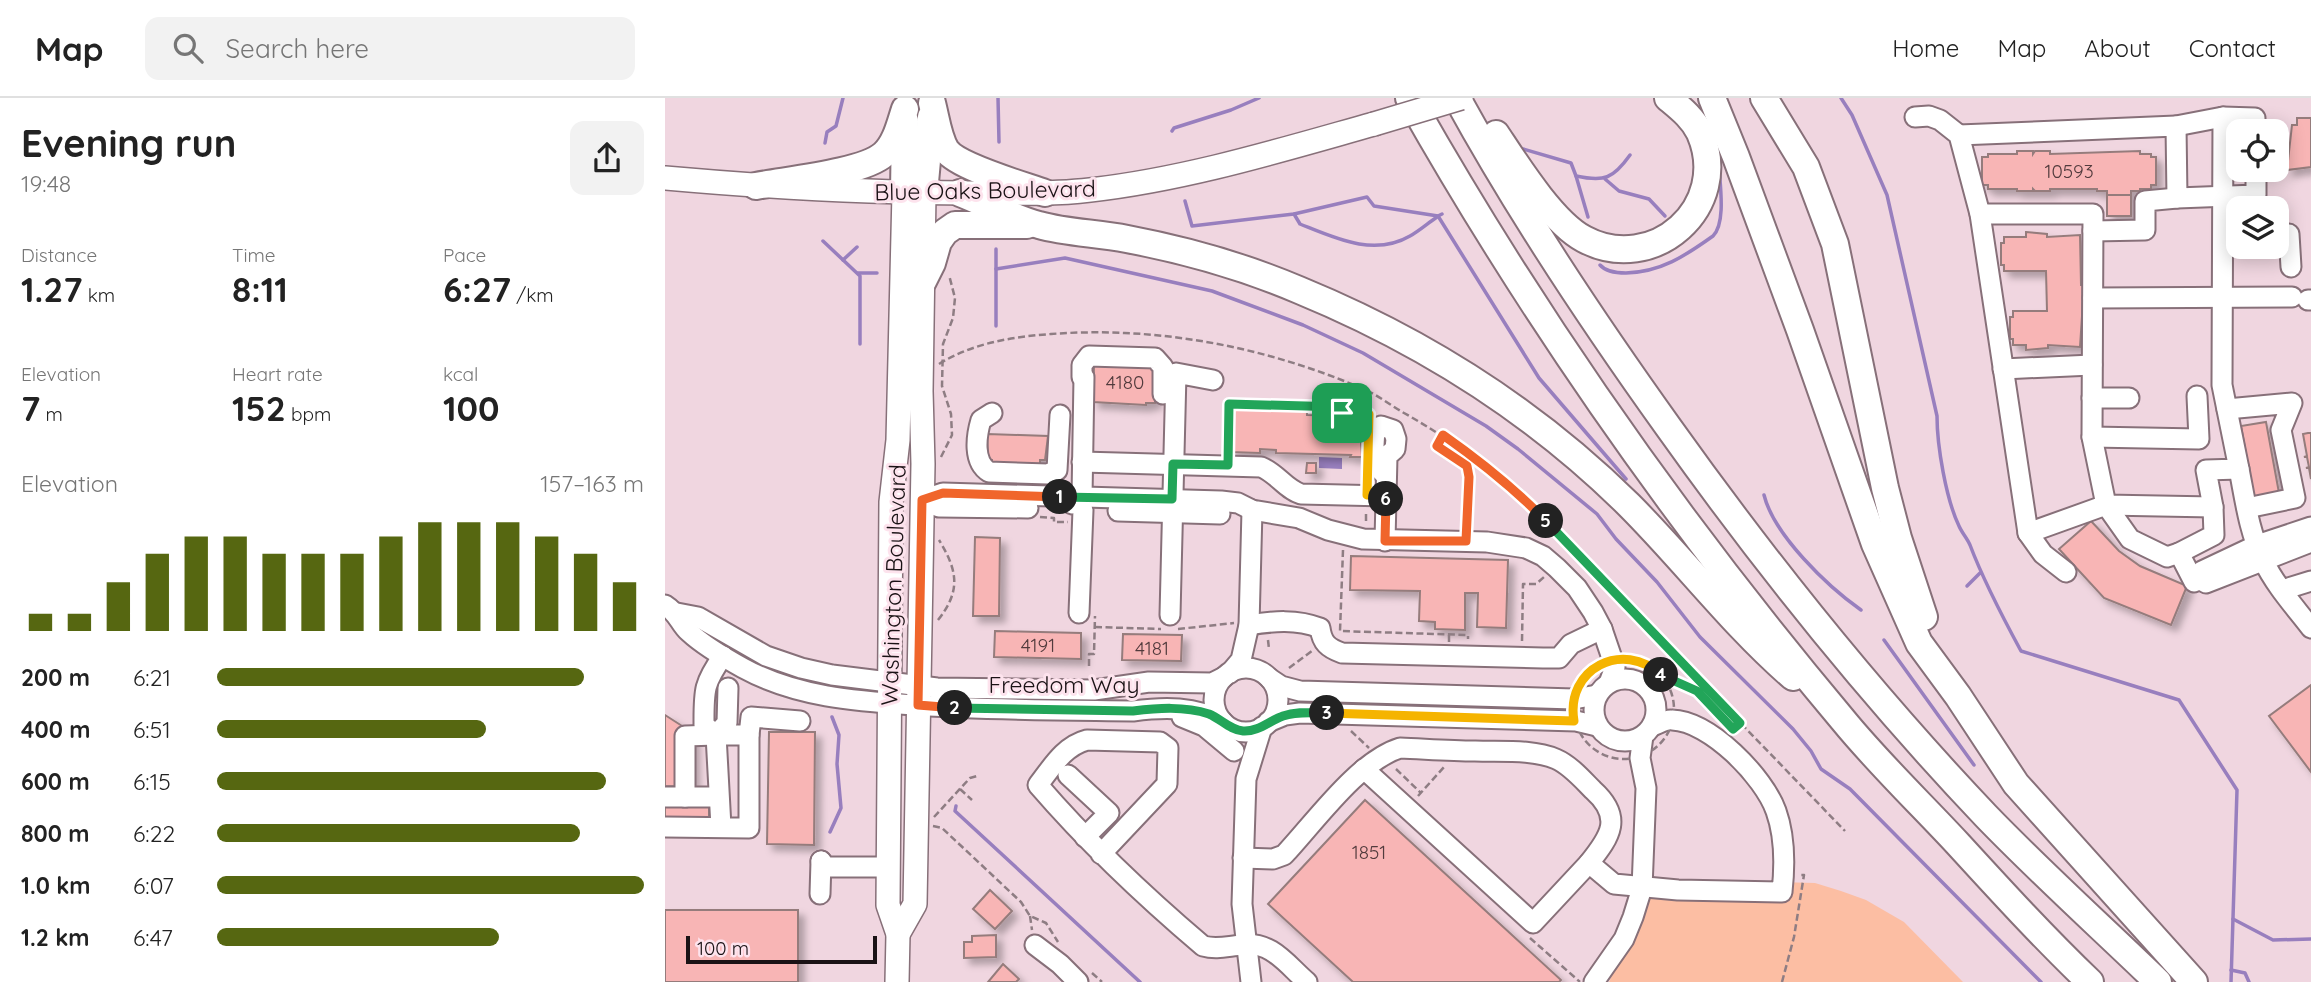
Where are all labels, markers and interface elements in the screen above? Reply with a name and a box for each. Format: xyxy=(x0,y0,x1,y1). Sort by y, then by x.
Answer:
search box xyxy=(145,17,635,80)
text: Map xyxy=(35,28,103,69)
icon: search xyxy=(169,29,207,67)
text: Search here xyxy=(225,32,369,65)
text: Home xyxy=(1892,33,1959,63)
text: Map xyxy=(1997,33,2046,63)
text: About xyxy=(2084,33,2151,63)
text: Contact xyxy=(2189,33,2276,63)
text: Evening run xyxy=(21,119,236,167)
map controls xyxy=(2226,119,2289,259)
button: locate xyxy=(2226,119,2289,182)
button: share xyxy=(570,121,644,195)
house number: 10593 xyxy=(2044,159,2094,183)
text: 19:48 xyxy=(21,169,71,198)
street label: Blue Oaks Boulevard xyxy=(874,174,1096,206)
button: layers xyxy=(2226,196,2289,259)
text: Distance xyxy=(21,243,97,267)
text: Time xyxy=(232,243,276,267)
text: Pace xyxy=(443,243,486,267)
text: 1.27 xyxy=(21,267,82,311)
text: 8:11 xyxy=(232,267,288,311)
text: 6:27 xyxy=(443,267,511,311)
text: km xyxy=(82,283,115,307)
text: /km xyxy=(511,283,554,307)
text: Elevation xyxy=(21,362,101,386)
text: Heart rate xyxy=(232,362,323,386)
text: kcal xyxy=(443,362,478,386)
house number: 4180 xyxy=(1106,370,1144,394)
pin xyxy=(1312,383,1372,443)
text: 7 xyxy=(21,386,40,430)
text: 152 xyxy=(232,386,286,430)
text: 100 xyxy=(443,386,500,430)
icon: arrive xyxy=(1323,394,1361,432)
text: m xyxy=(40,402,63,426)
text: bpm xyxy=(286,402,331,426)
street label: Washington Boulevard xyxy=(874,464,912,706)
text: Elevation xyxy=(21,469,118,498)
text: 157–163 m xyxy=(540,469,644,498)
pin: 1 xyxy=(1043,480,1077,514)
pin: 6 xyxy=(1369,482,1403,516)
text: 1 xyxy=(1056,484,1063,508)
text: 6 xyxy=(1380,486,1391,510)
pin: 5 xyxy=(1529,504,1563,538)
text: 5 xyxy=(1540,508,1551,532)
house number: 4191 xyxy=(1021,633,1055,657)
house number: 4181 xyxy=(1135,636,1169,660)
pin: 4 xyxy=(1643,658,1679,692)
text: 4 xyxy=(1655,662,1666,686)
text: 200 m xyxy=(21,663,90,692)
text: 6:21 xyxy=(133,663,171,692)
street label: Freedom Way xyxy=(988,670,1140,699)
pin: 2 xyxy=(937,690,973,726)
text: 2 xyxy=(949,695,960,719)
pin: 3 xyxy=(1309,696,1345,730)
text: 3 xyxy=(1321,700,1332,724)
text: 400 m xyxy=(21,715,90,744)
text: 6:51 xyxy=(133,715,171,744)
text: 600 m xyxy=(21,767,90,796)
text: 6:15 xyxy=(133,767,171,796)
text: 800 m xyxy=(21,819,90,848)
text: 6:22 xyxy=(133,819,175,848)
house number: 1851 xyxy=(1352,840,1386,864)
text: 1.0 km xyxy=(21,871,91,900)
text: 6:07 xyxy=(133,871,174,900)
text: 1.2 km xyxy=(21,923,90,952)
text: 6:47 xyxy=(133,923,173,952)
scale bar xyxy=(686,933,877,965)
text: 100 m xyxy=(697,936,749,960)

